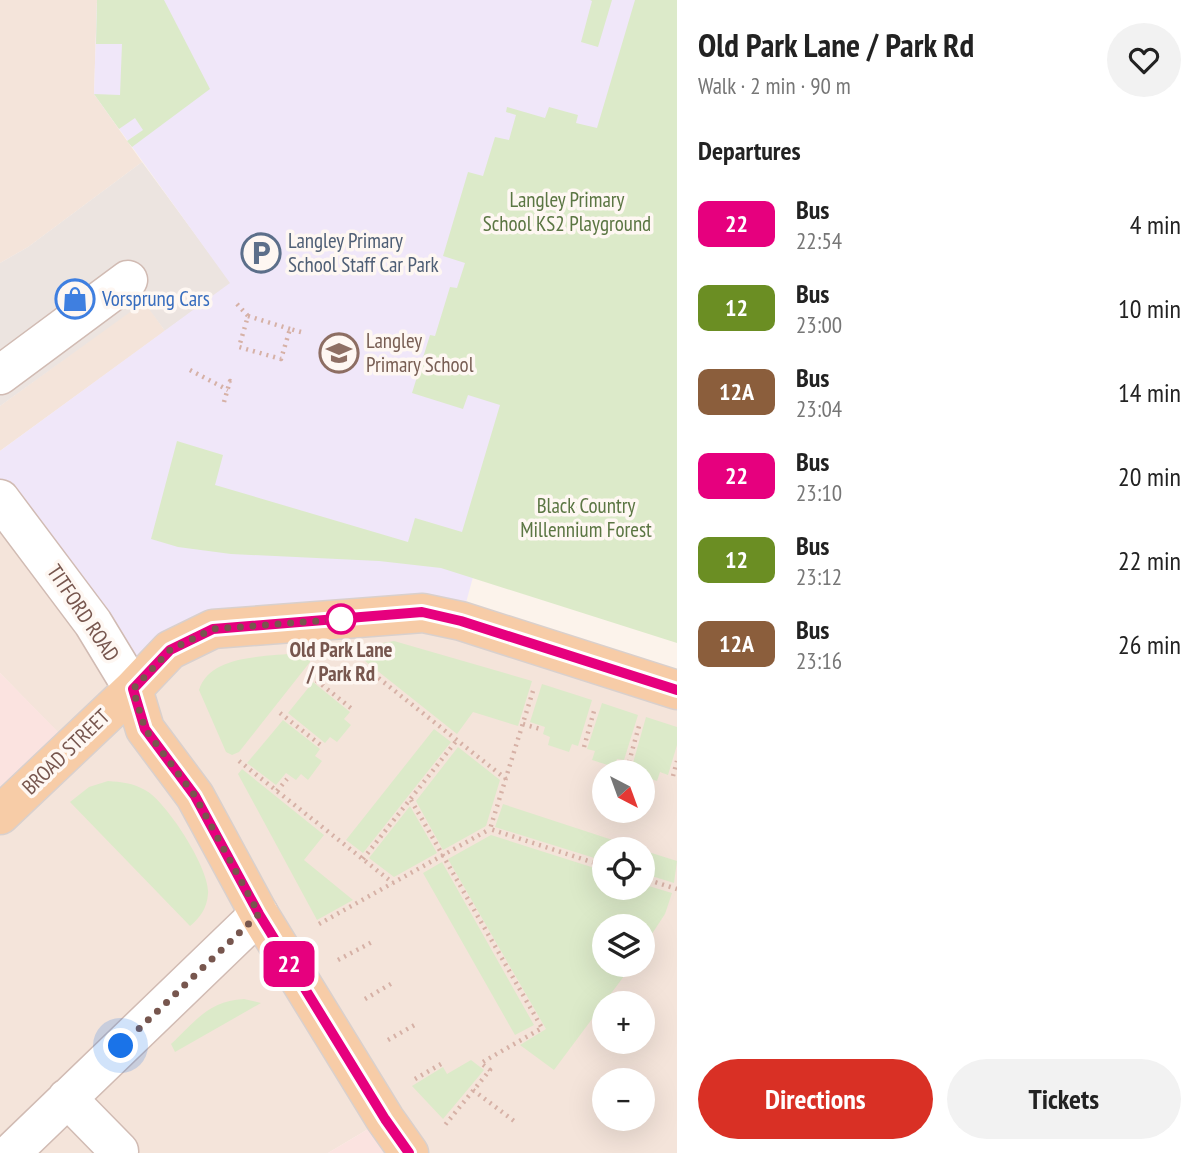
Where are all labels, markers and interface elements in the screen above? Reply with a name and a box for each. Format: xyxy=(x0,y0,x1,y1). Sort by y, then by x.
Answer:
text: Old Park Lane / Park Rd xyxy=(698,23,974,66)
button: heart xyxy=(1107,23,1181,97)
text: Walk · 2 min · 90 m xyxy=(698,71,851,100)
text: Departures xyxy=(698,134,801,167)
park label: Langley Primary School KS2 Playground xyxy=(483,186,651,237)
text: Bus xyxy=(796,193,829,226)
text: 22 xyxy=(725,208,748,239)
text: 4 min xyxy=(1130,208,1181,241)
text: 22:54 xyxy=(796,226,842,255)
place label: Langley Primary School Staff Car Park xyxy=(288,227,439,278)
parking icon: Langley Primary School Staff Car Park xyxy=(240,232,282,274)
text: Bus xyxy=(796,277,829,310)
shop icon: Vorsprung Cars xyxy=(54,278,96,320)
place label: Vorsprung Cars xyxy=(101,285,210,312)
text: 12 xyxy=(725,292,748,323)
text: 10 min xyxy=(1118,292,1181,325)
text: 23:00 xyxy=(796,310,842,339)
place label: Langley Primary School xyxy=(366,327,474,378)
school or university icon: Langley Primary School xyxy=(318,332,360,374)
text: Bus xyxy=(796,361,829,394)
text: 12A xyxy=(719,376,754,407)
text: 14 min xyxy=(1118,376,1181,409)
text: 23:04 xyxy=(796,394,842,423)
text: Bus xyxy=(796,445,829,478)
text: 22 xyxy=(725,460,748,491)
text: 20 min xyxy=(1118,460,1181,493)
text: 23:10 xyxy=(796,478,842,507)
park label: Black Country Millennium Forest xyxy=(520,492,652,543)
text: Bus xyxy=(796,529,829,562)
text: 12 xyxy=(725,544,748,575)
text: 22 min xyxy=(1118,544,1181,577)
street label: TITFORD ROAD xyxy=(41,559,126,666)
text: 23:12 xyxy=(796,562,842,591)
marker: Old Park Lane / Park Rd xyxy=(326,604,356,634)
text: Bus xyxy=(796,613,829,646)
text: 12A xyxy=(719,628,754,659)
text: 26 min xyxy=(1118,628,1181,661)
place label: Old Park Lane / Park Rd xyxy=(289,636,393,687)
text: 23:16 xyxy=(796,646,842,675)
street label: BROAD STREET xyxy=(16,703,116,800)
north arrow xyxy=(592,760,654,822)
map controls xyxy=(592,760,655,1131)
button: locate xyxy=(592,837,655,900)
button: layers xyxy=(592,914,655,977)
line badge: 22 xyxy=(258,941,320,987)
text: 22 xyxy=(278,948,300,979)
button: + xyxy=(592,991,655,1054)
your location xyxy=(103,1028,138,1063)
button: Directions xyxy=(698,1059,933,1139)
button: Tickets xyxy=(947,1059,1181,1139)
button: − xyxy=(592,1068,655,1131)

